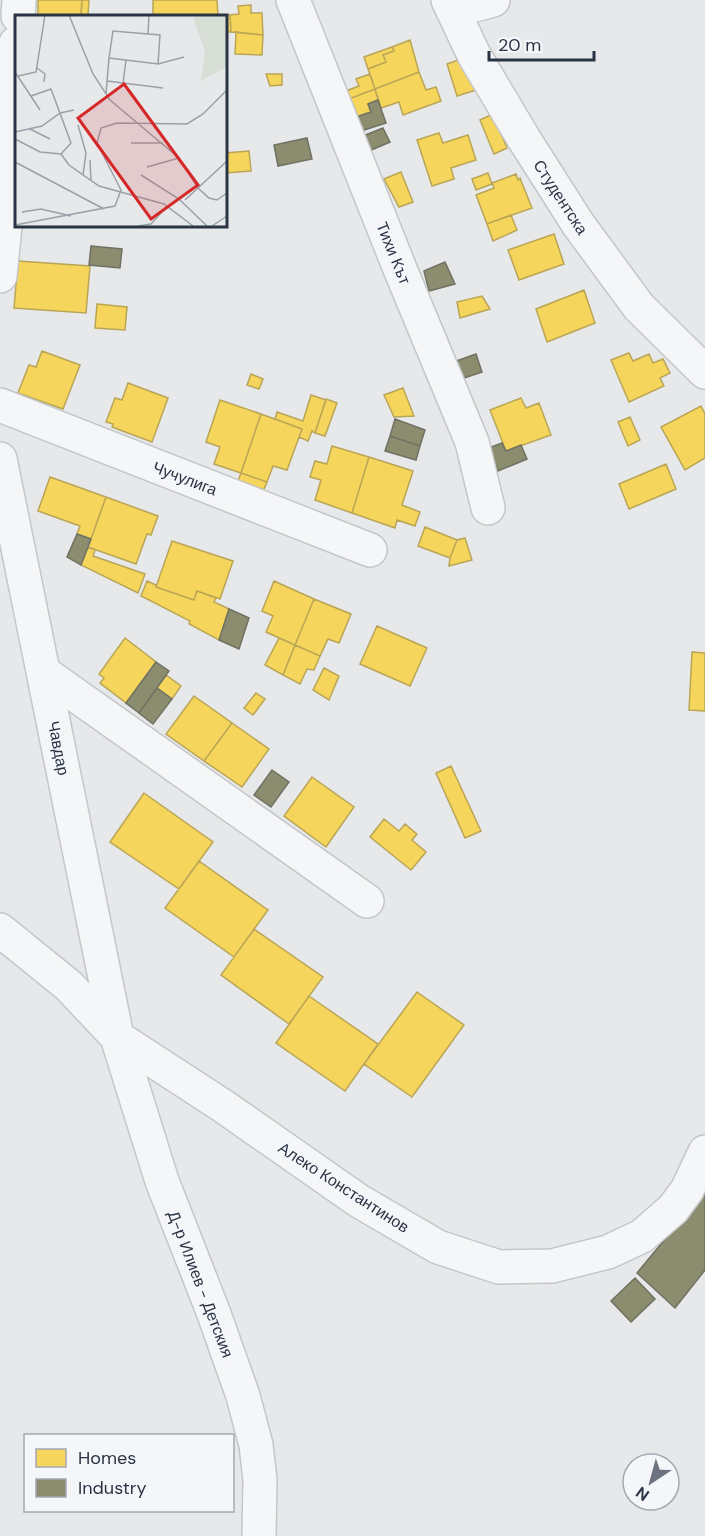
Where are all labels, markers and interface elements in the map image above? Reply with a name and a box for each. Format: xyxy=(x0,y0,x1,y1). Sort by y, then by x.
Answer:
inset map xyxy=(15,15,226,226)
scale bar xyxy=(489,24,594,62)
text: 20 m xyxy=(498,33,541,57)
street label: Студентска xyxy=(529,156,593,239)
street label: Тихи Кът xyxy=(371,219,416,288)
street label: Чучулига xyxy=(150,457,220,500)
street label: Чавдар xyxy=(43,719,74,777)
street label: Алеко Константинов xyxy=(274,1137,413,1238)
street label: Д-р Илиев - Детския xyxy=(163,1208,238,1361)
legend xyxy=(24,1434,234,1512)
text: Homes xyxy=(78,1446,136,1470)
north arrow xyxy=(621,1452,681,1512)
text: Industry xyxy=(78,1476,147,1500)
text: N xyxy=(632,1482,653,1506)

